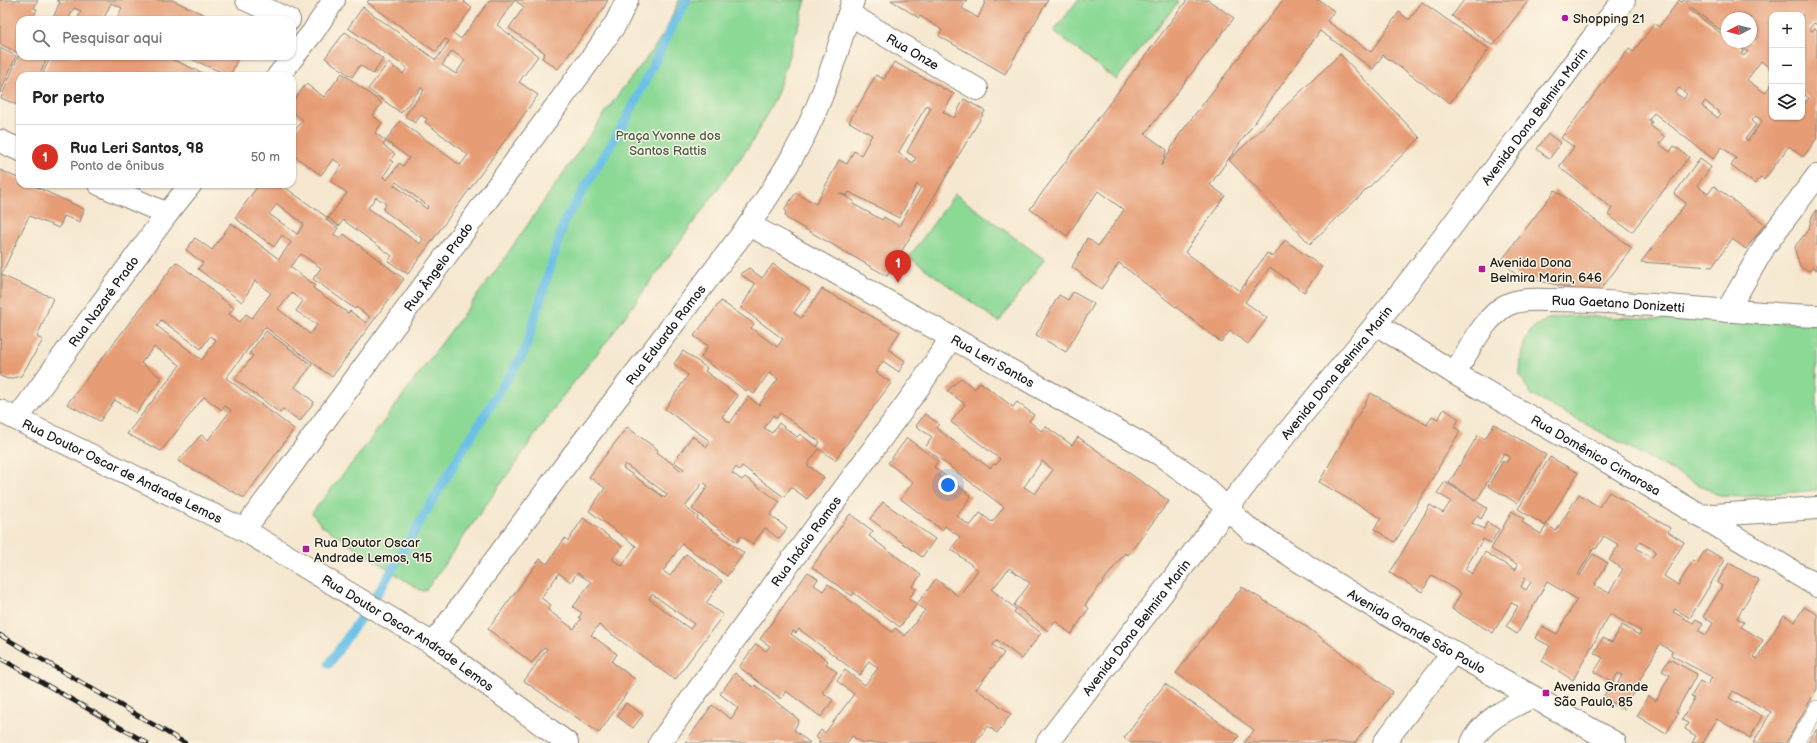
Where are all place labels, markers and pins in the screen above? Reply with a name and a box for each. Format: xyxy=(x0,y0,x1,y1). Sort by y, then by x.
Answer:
place label: Shopping 21 xyxy=(1573,11,1644,27)
marker: Shopping 21 xyxy=(1560,13,1570,23)
pin: 1 xyxy=(885,250,911,283)
place label: Avenida Dona Belmira Marin, 646 xyxy=(1490,255,1602,286)
marker: Avenida Dona Belmira Marin, 646 xyxy=(1477,264,1487,274)
place label: Rua Doutor Oscar Andrade Lemos, 915 xyxy=(314,535,432,566)
marker: Rua Doutor Oscar Andrade Lemos, 915 xyxy=(301,544,311,554)
place label: Avenida Grande São Paulo, 85 xyxy=(1554,679,1648,710)
marker: Avenida Grande São Paulo, 85 xyxy=(1541,688,1551,698)

